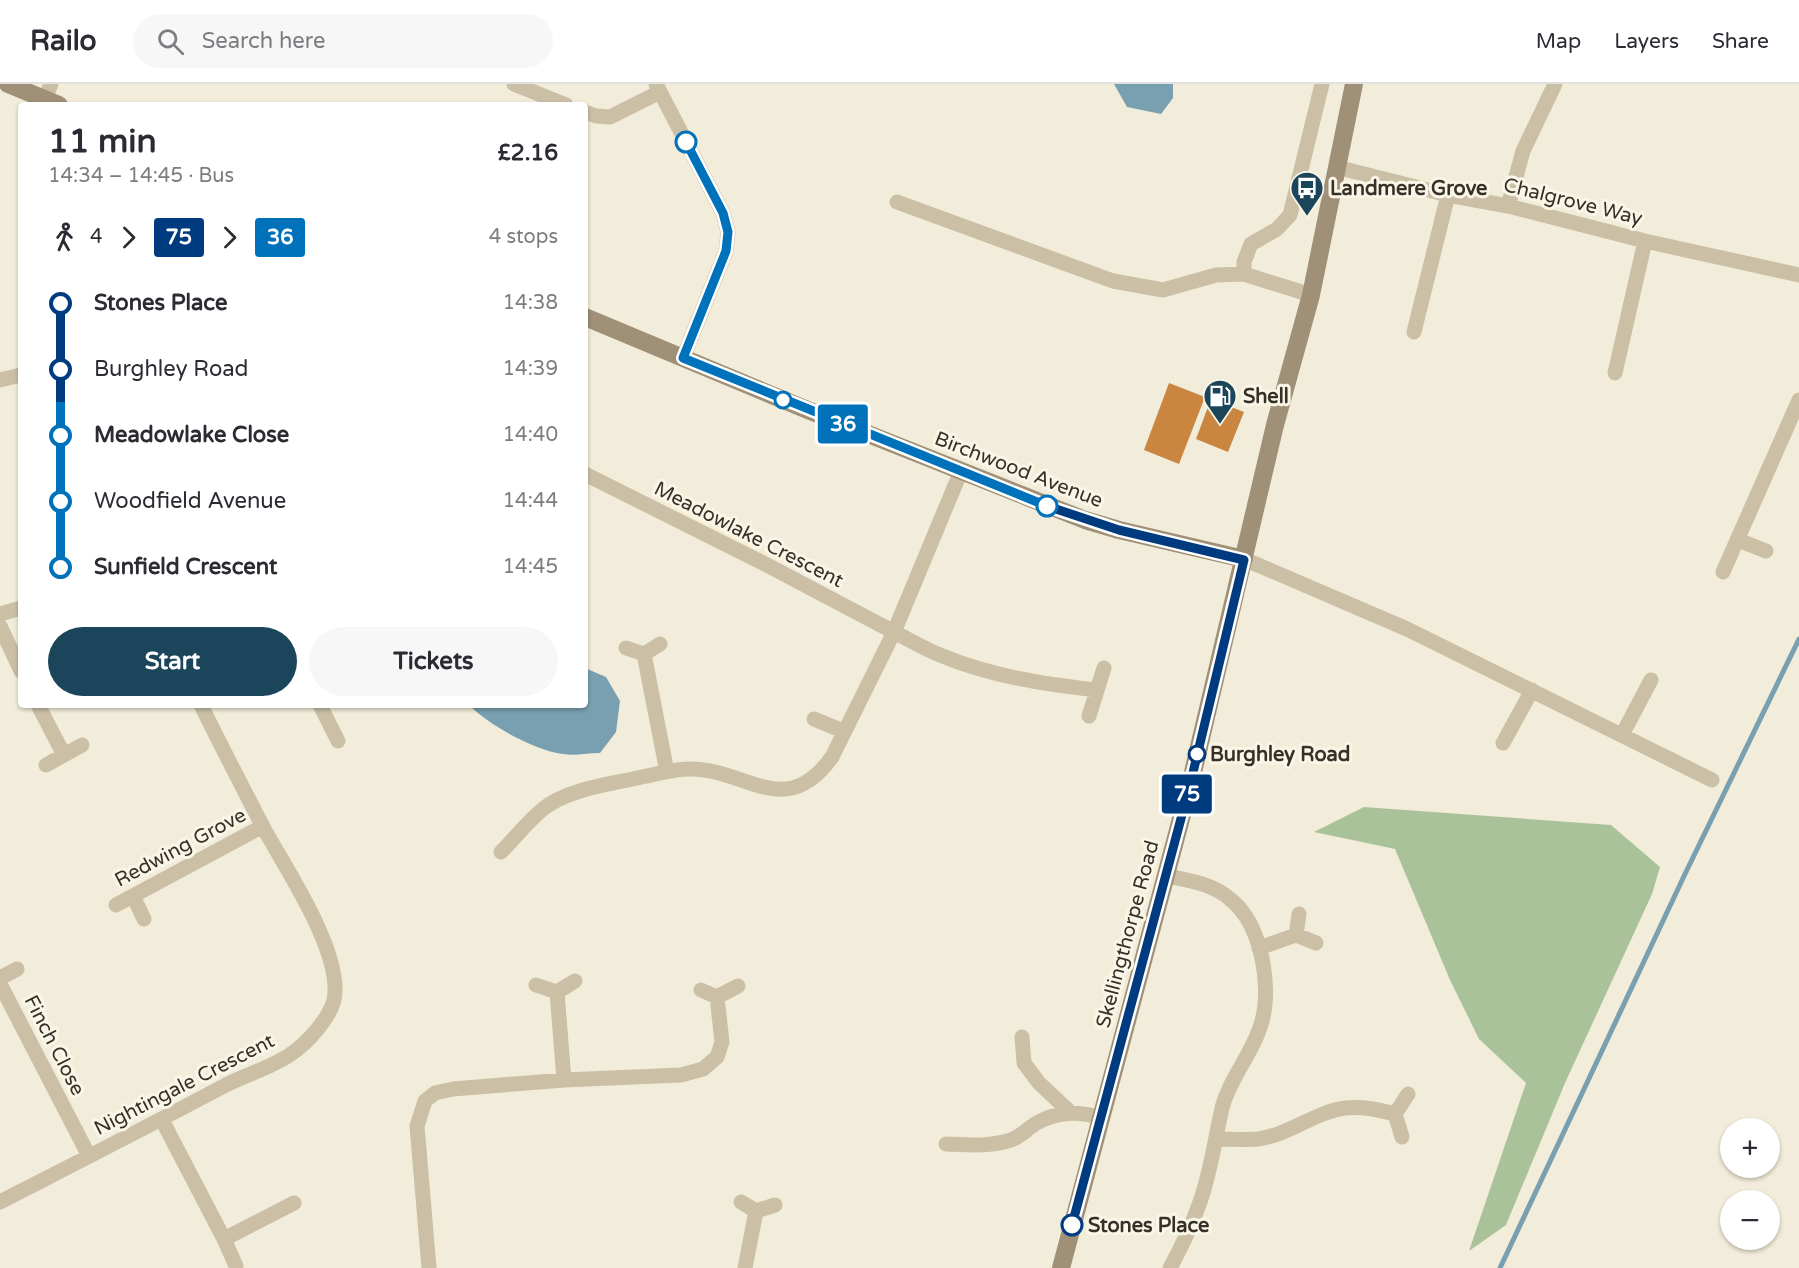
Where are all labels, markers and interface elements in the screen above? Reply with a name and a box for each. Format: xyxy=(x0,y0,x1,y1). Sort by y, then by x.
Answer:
search box xyxy=(133,14,553,68)
text: Railo xyxy=(30,24,97,58)
icon: search xyxy=(154,25,187,58)
text: Search here xyxy=(202,28,325,54)
text: Map xyxy=(1536,29,1581,54)
text: Layers xyxy=(1614,29,1679,54)
text: Share xyxy=(1712,29,1769,54)
text: 11 min xyxy=(48,122,157,161)
unlabelled marker xyxy=(675,131,697,153)
text: £2.16 xyxy=(498,140,558,166)
text: 14:34 – 14:45 · Bus xyxy=(48,164,234,188)
bus stop icon: Landmere Grove xyxy=(1289,170,1325,217)
street label: Chalgrove Way xyxy=(1501,173,1645,231)
place label: Landmere Grove xyxy=(1330,177,1487,201)
icon: walk xyxy=(48,221,81,254)
icon: forward xyxy=(112,221,145,254)
icon: forward xyxy=(213,221,246,254)
text: 4 xyxy=(90,225,103,249)
text: 75 xyxy=(166,225,192,250)
text: 36 xyxy=(267,225,293,250)
text: 4 stops xyxy=(489,225,558,249)
text: Stones Place xyxy=(94,290,227,316)
text: 14:38 xyxy=(503,291,558,315)
text: Burghley Road xyxy=(94,356,249,382)
text: 14:39 xyxy=(503,357,558,381)
fuel station icon: Shell xyxy=(1202,378,1238,425)
place label: Shell xyxy=(1243,385,1289,409)
unlabelled marker xyxy=(774,391,792,409)
line badge: 36 xyxy=(816,404,870,444)
text: 36 xyxy=(830,412,856,437)
text: Meadowlake Close xyxy=(94,422,289,448)
text: 14:40 xyxy=(503,423,558,447)
street label: Birchwood Avenue xyxy=(931,427,1106,513)
street label: Meadowlake Crescent xyxy=(650,477,847,593)
text: Woodfield Avenue xyxy=(94,488,286,514)
text: 14:44 xyxy=(503,489,558,513)
unlabelled marker xyxy=(1036,495,1058,517)
text: Sunfield Crescent xyxy=(94,554,277,580)
text: 14:45 xyxy=(503,555,558,579)
button: Start xyxy=(48,627,297,696)
button: Tickets xyxy=(309,627,558,696)
place label: Burghley Road xyxy=(1210,743,1350,767)
marker: Burghley Road xyxy=(1188,745,1206,763)
line badge: 75 xyxy=(1160,774,1214,814)
text: 75 xyxy=(1174,782,1200,807)
street label: Redwing Grove xyxy=(111,803,250,893)
street label: Skellingthorpe Road xyxy=(1091,838,1165,1031)
street label: Finch Close xyxy=(19,991,90,1100)
street label: Nightingale Crescent xyxy=(90,1029,279,1141)
map controls xyxy=(1720,1118,1780,1250)
button: + xyxy=(1720,1118,1780,1178)
button: − xyxy=(1720,1190,1780,1250)
marker: Stones Place xyxy=(1061,1214,1083,1236)
place label: Stones Place xyxy=(1088,1214,1209,1238)

